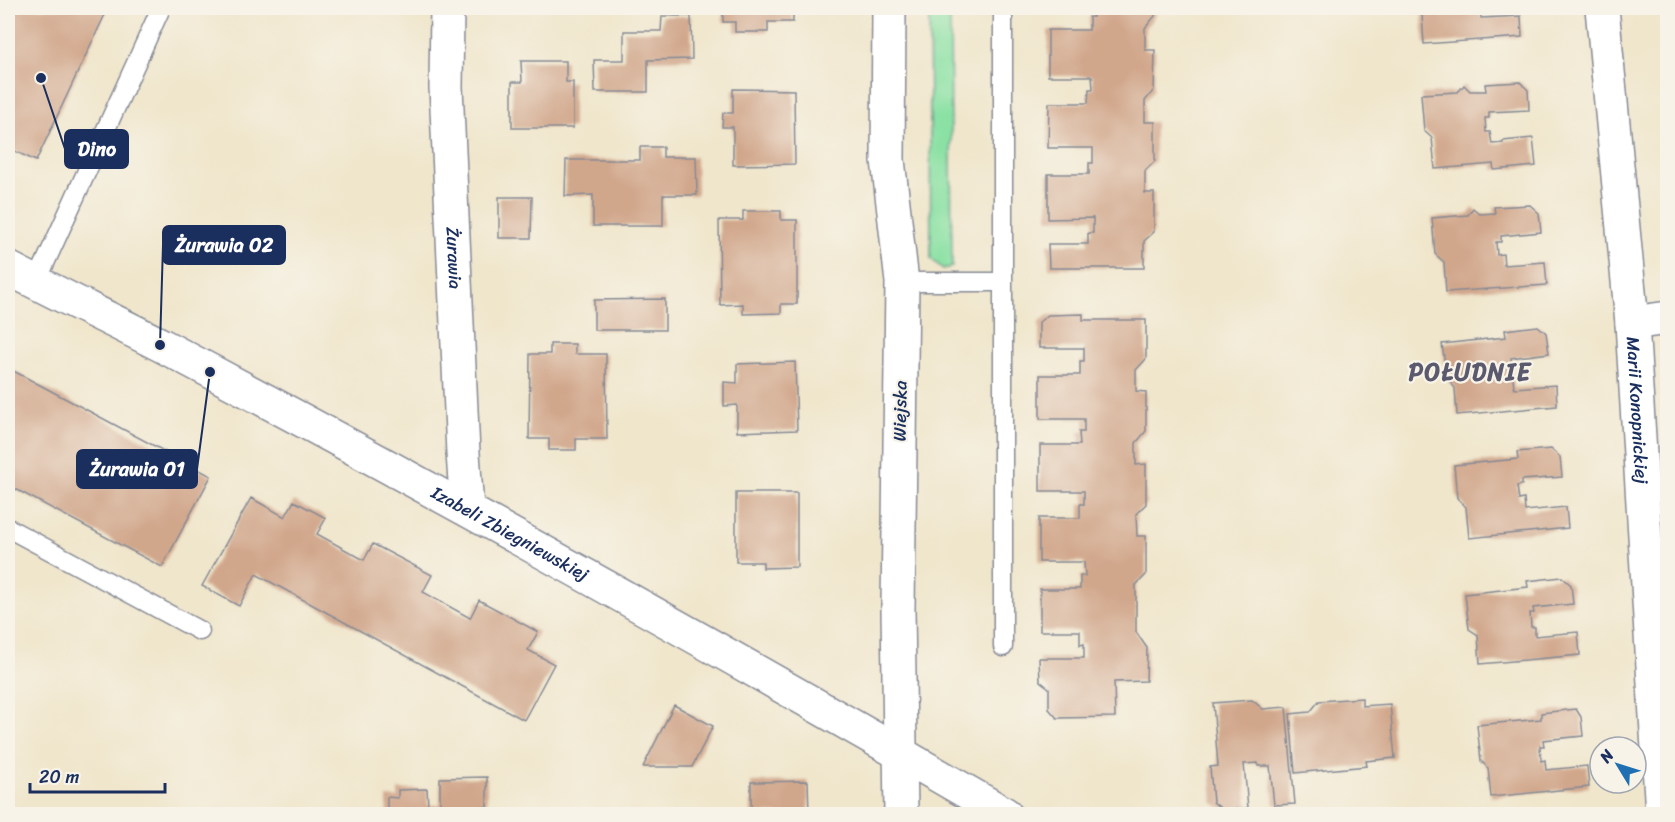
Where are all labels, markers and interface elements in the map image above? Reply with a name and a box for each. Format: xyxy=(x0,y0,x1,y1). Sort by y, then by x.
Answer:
callout: Dino xyxy=(65,130,128,168)
text: Dino xyxy=(78,132,117,167)
callout: Żurawia 02 xyxy=(163,226,285,264)
street label: Żurawia xyxy=(437,226,471,290)
text: Żurawia 02 xyxy=(174,228,274,263)
street label: Marii Konopnickiej xyxy=(1617,336,1658,485)
district label: POŁUDNIE xyxy=(1409,351,1532,393)
street label: Wiejska xyxy=(883,380,917,442)
callout: Żurawia 01 xyxy=(77,450,197,488)
text: Żurawia 01 xyxy=(88,452,185,487)
street label: Izabeli Zbiegniewskiej xyxy=(424,477,595,590)
north arrow xyxy=(1588,735,1648,795)
text: N xyxy=(1591,742,1622,770)
scale bar xyxy=(30,756,165,794)
text: 20 m xyxy=(39,761,79,793)

